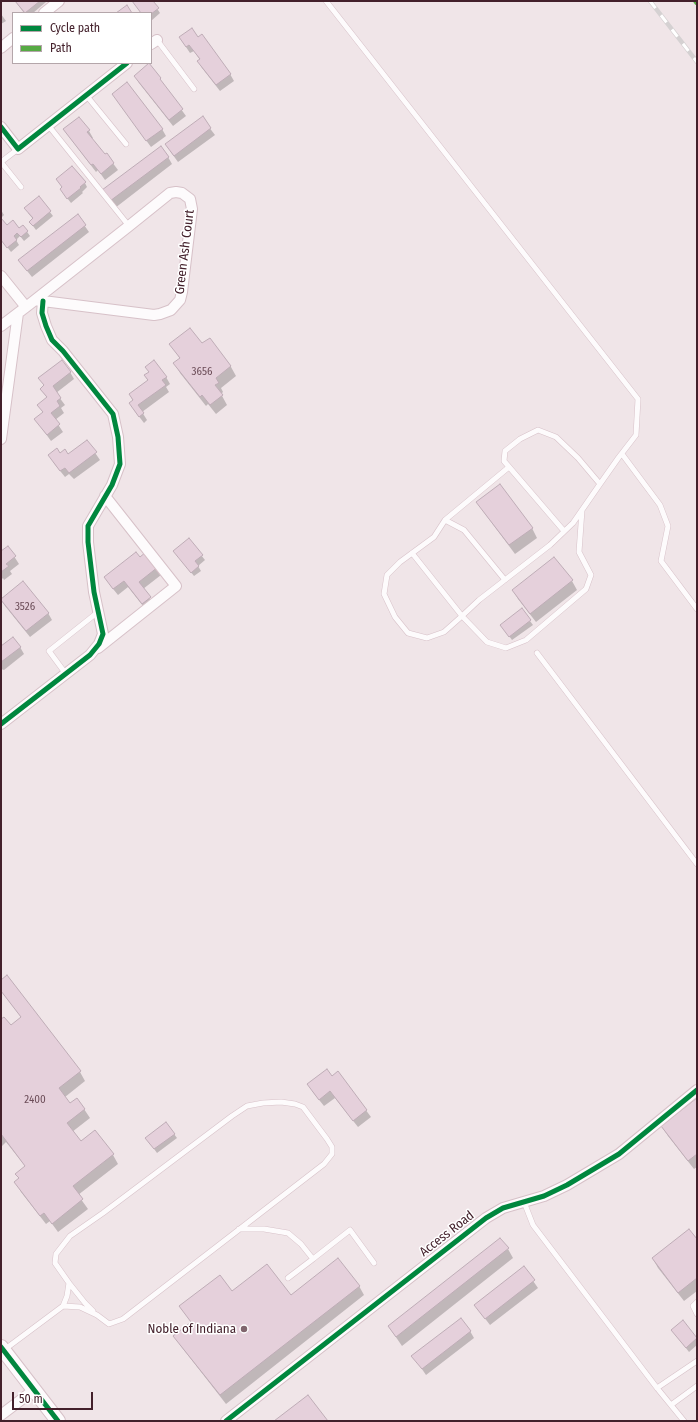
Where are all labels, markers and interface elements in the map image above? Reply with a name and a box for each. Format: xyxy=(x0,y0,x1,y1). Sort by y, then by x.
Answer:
legend xyxy=(12,12,152,64)
text: Cycle path xyxy=(50,21,100,35)
text: Path xyxy=(50,41,72,55)
street label: Green Ash Court xyxy=(172,209,198,295)
house number: 3656 xyxy=(192,365,212,379)
house number: 3526 xyxy=(15,600,35,614)
house number: 2400 xyxy=(24,1093,46,1107)
street label: Access Road xyxy=(417,1208,477,1260)
place label: Noble of Indiana xyxy=(148,1321,236,1337)
marker: Noble of Indiana xyxy=(239,1324,249,1334)
scale bar xyxy=(14,1384,95,1410)
text: 50 m xyxy=(19,1392,43,1406)

